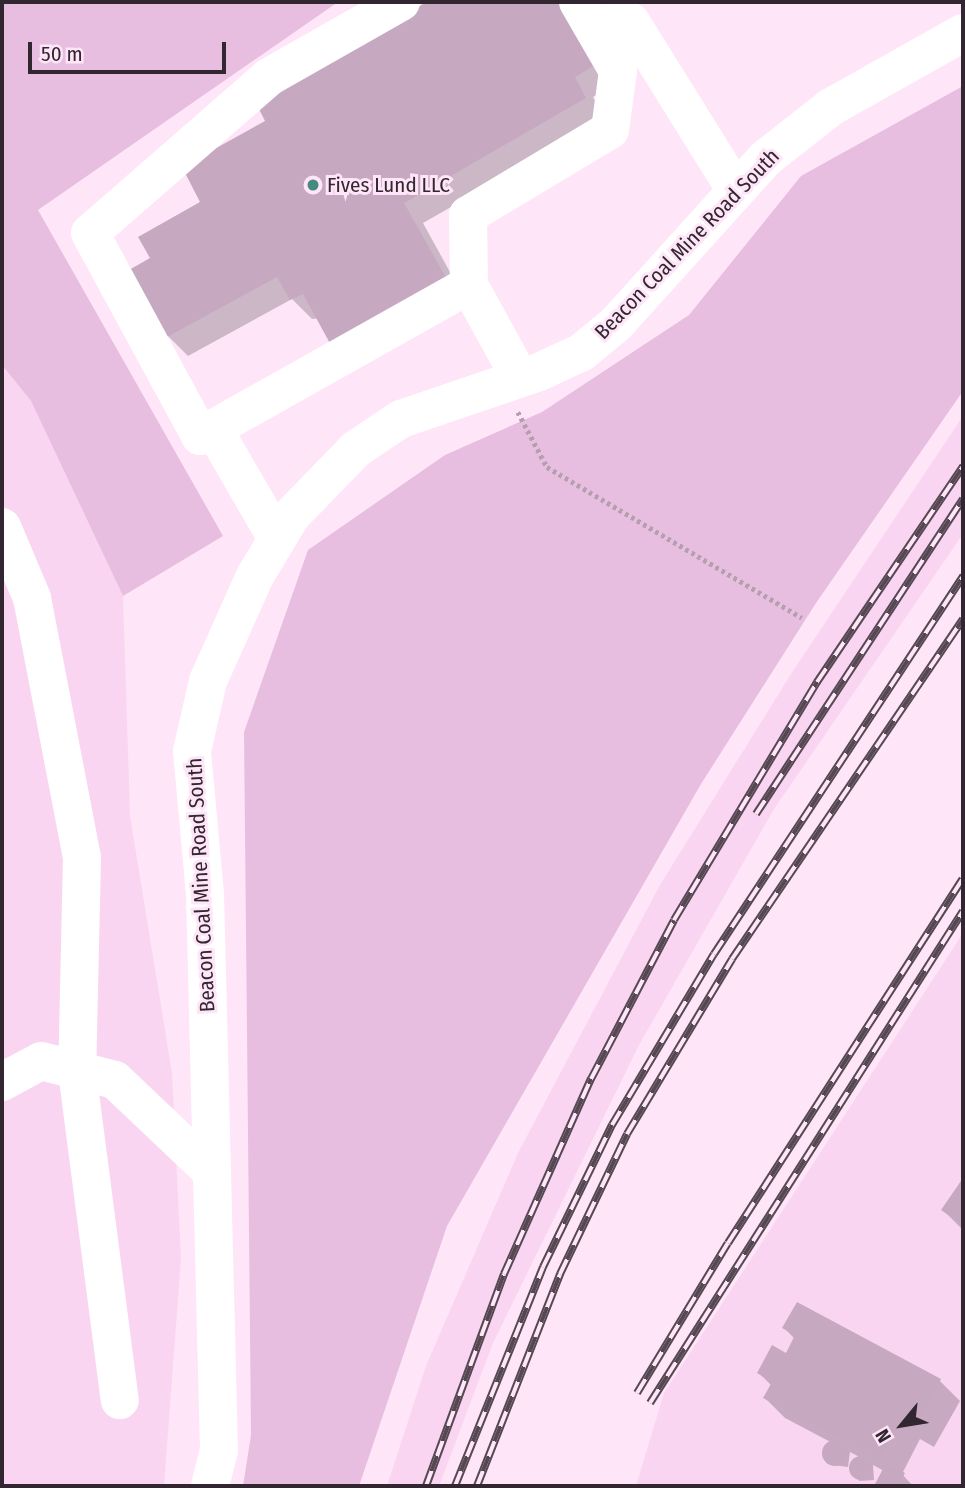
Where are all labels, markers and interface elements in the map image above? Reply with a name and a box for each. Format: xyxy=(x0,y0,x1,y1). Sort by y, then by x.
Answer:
scale bar xyxy=(32,28,229,72)
text: 50 m xyxy=(41,41,83,67)
street label: Beacon Coal Mine Road South xyxy=(589,144,785,344)
place label: Fives Lund LLC xyxy=(327,172,450,198)
marker: Fives Lund LLC xyxy=(305,177,321,193)
street label: Beacon Coal Mine Road South xyxy=(182,757,220,1013)
north arrow xyxy=(867,1390,937,1460)
text: N xyxy=(871,1425,896,1446)

